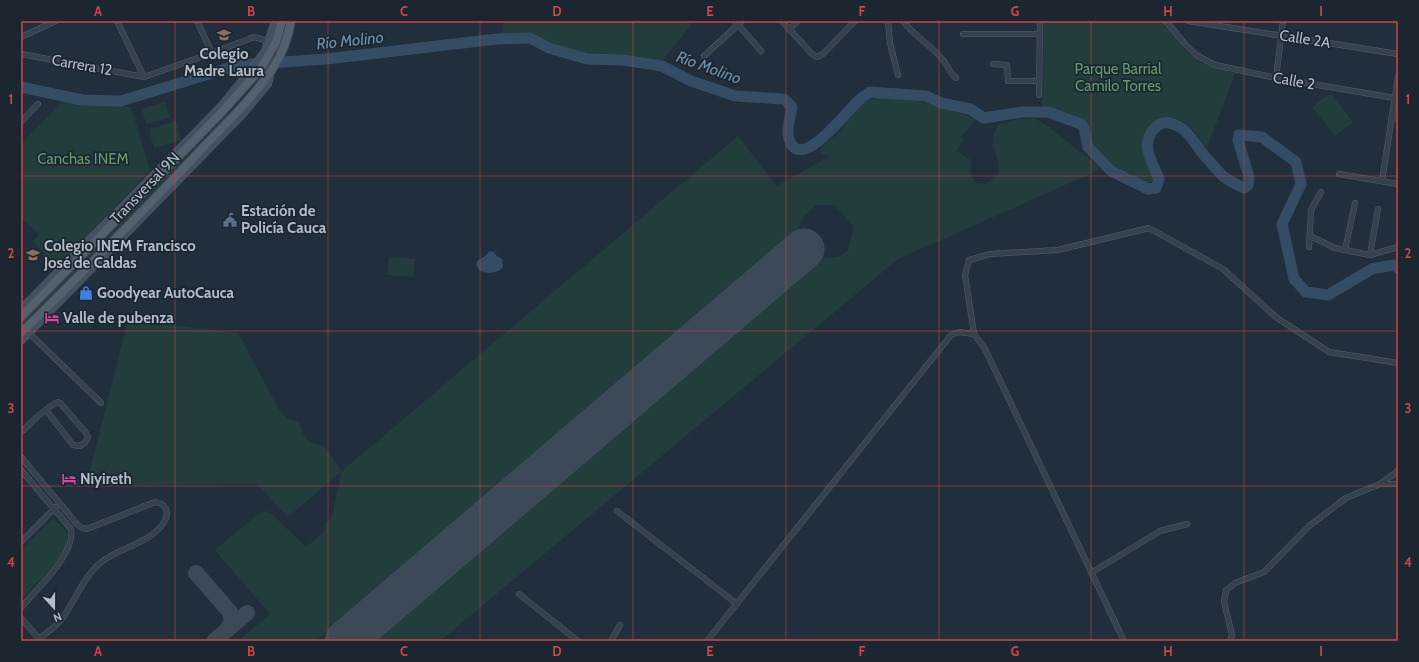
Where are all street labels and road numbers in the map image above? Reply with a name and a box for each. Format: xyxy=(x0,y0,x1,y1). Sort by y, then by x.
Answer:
street label: Calle 2A xyxy=(1278,26,1333,52)
street label: Carrera 12 xyxy=(50,51,114,79)
street label: Calle 2 xyxy=(1272,68,1317,94)
street label: Transversal 9N xyxy=(107,149,183,227)

